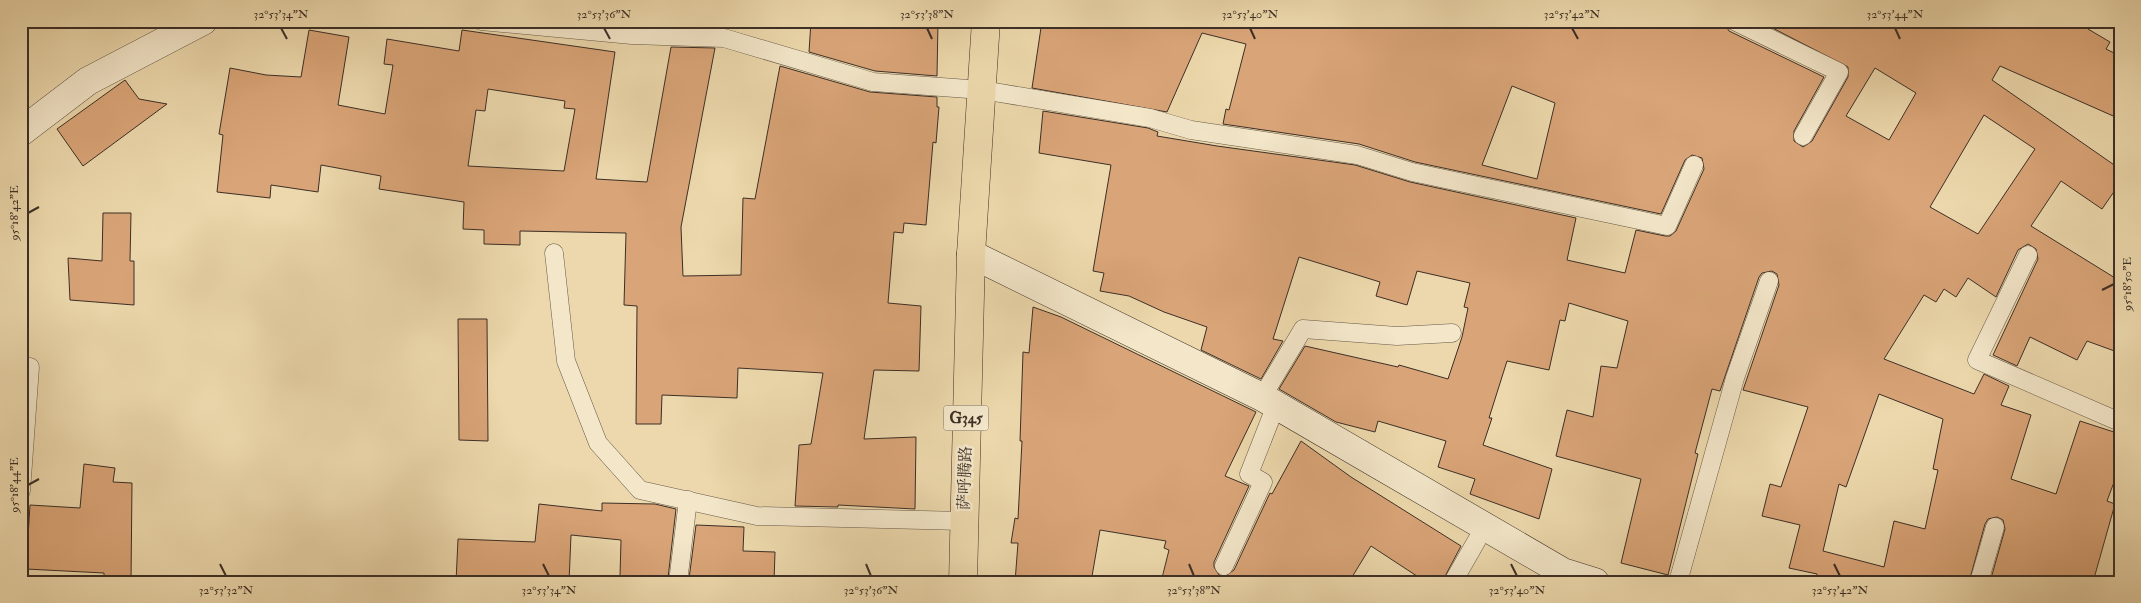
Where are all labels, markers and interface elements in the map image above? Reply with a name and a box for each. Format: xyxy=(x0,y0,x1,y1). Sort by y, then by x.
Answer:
text: 32°53'34"N xyxy=(254,7,309,22)
text: 32°53'36"N xyxy=(577,7,632,22)
text: 32°53'38"N xyxy=(900,7,954,22)
text: 32°53'40"N xyxy=(1222,7,1278,22)
text: 32°53'42"N xyxy=(1544,7,1600,22)
text: 32°53'44"N xyxy=(1867,7,1924,22)
text: 95°18'42"E xyxy=(7,185,22,242)
text: 95°18'50"E xyxy=(2120,257,2135,312)
road number: G345 xyxy=(944,406,988,430)
street label: 萨呼腾路 xyxy=(954,446,976,510)
text: 95°18'44"E xyxy=(7,457,22,514)
text: 32°53'32"N xyxy=(199,583,254,598)
text: 32°53'34"N xyxy=(522,583,577,598)
text: 32°53'36"N xyxy=(844,583,899,598)
text: 32°53'38"N xyxy=(1167,583,1221,598)
text: 32°53'40"N xyxy=(1489,583,1545,598)
text: 32°53'42"N xyxy=(1812,583,1868,598)

